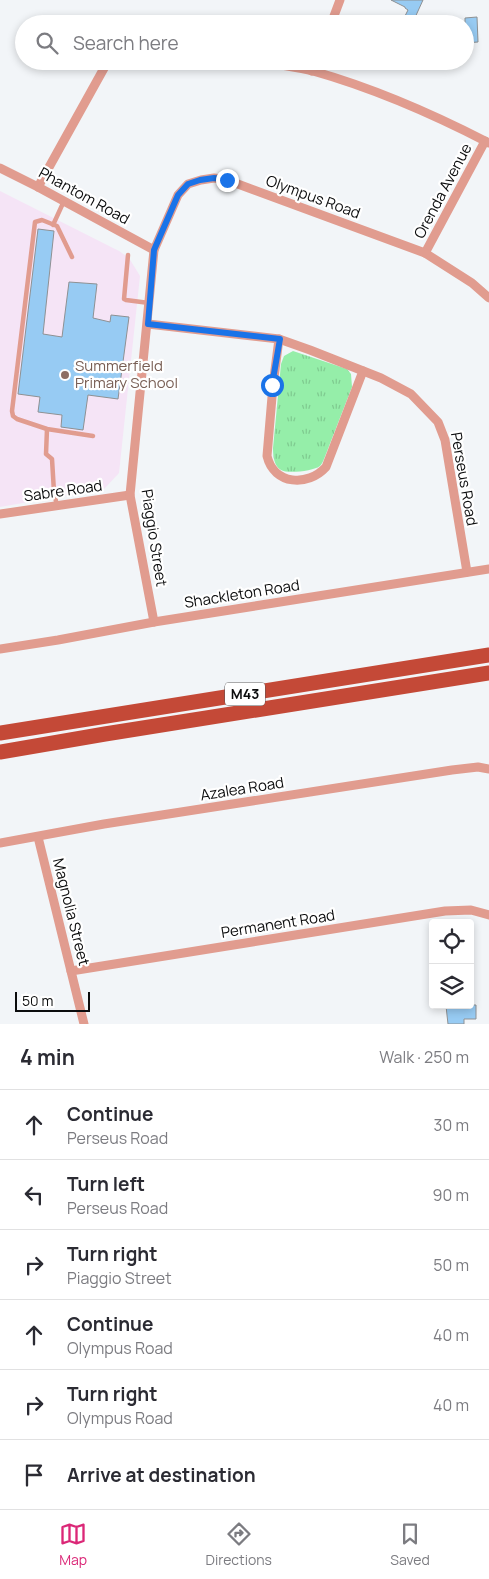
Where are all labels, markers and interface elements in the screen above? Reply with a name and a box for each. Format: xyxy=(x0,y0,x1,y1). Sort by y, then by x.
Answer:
search box xyxy=(15,15,474,70)
icon: search xyxy=(33,29,61,57)
text: Search here xyxy=(73,30,179,56)
street label: Orenda Avenue xyxy=(409,139,477,242)
street label: Phantom Road xyxy=(35,162,134,229)
route end xyxy=(216,169,239,192)
street label: Olympus Road xyxy=(263,170,363,223)
place label: Summerfield Primary School xyxy=(75,355,178,393)
marker: Summerfield Primary School xyxy=(59,369,71,381)
route start xyxy=(261,374,284,397)
street label: Perseus Road xyxy=(446,430,483,527)
street label: Sabre Road xyxy=(22,475,104,506)
street label: Piaggio Street xyxy=(136,488,173,588)
street label: Shackleton Road xyxy=(183,574,301,613)
road number: M43 xyxy=(225,682,265,706)
street label: Azalea Road xyxy=(199,772,285,805)
street label: Magnolia Street xyxy=(48,856,95,968)
street label: Permanent Road xyxy=(219,904,336,943)
map controls xyxy=(429,919,474,1009)
button: locate xyxy=(429,919,474,964)
button: layers xyxy=(429,964,474,1009)
scale bar xyxy=(15,989,90,1012)
text: 50 m xyxy=(22,991,53,1010)
text: 4 min xyxy=(20,1043,75,1071)
text: Walk · 250 m xyxy=(379,1046,469,1068)
text: Continue xyxy=(67,1101,153,1127)
icon: ahead xyxy=(20,1111,48,1139)
text: 30 m xyxy=(434,1114,469,1136)
text: Perseus Road xyxy=(67,1127,168,1149)
text: Turn left xyxy=(67,1171,145,1197)
icon: left xyxy=(20,1181,48,1209)
text: 90 m xyxy=(433,1184,469,1206)
text: Perseus Road xyxy=(67,1197,168,1219)
text: Turn right xyxy=(67,1241,157,1267)
icon: right xyxy=(20,1251,48,1279)
text: 50 m xyxy=(433,1254,469,1276)
text: Piaggio Street xyxy=(67,1267,172,1289)
text: Continue xyxy=(67,1311,153,1337)
icon: ahead xyxy=(20,1321,48,1349)
text: 40 m xyxy=(433,1324,469,1346)
text: Olympus Road xyxy=(67,1337,173,1359)
text: Turn right xyxy=(67,1381,157,1407)
icon: right xyxy=(20,1391,48,1419)
text: 40 m xyxy=(433,1394,469,1416)
text: Olympus Road xyxy=(67,1407,173,1429)
icon: arrive xyxy=(20,1461,48,1489)
text: Arrive at destination xyxy=(67,1462,256,1488)
tab: Map xyxy=(59,1520,87,1569)
tab: Directions xyxy=(206,1520,272,1569)
tab: Saved xyxy=(390,1520,430,1569)

